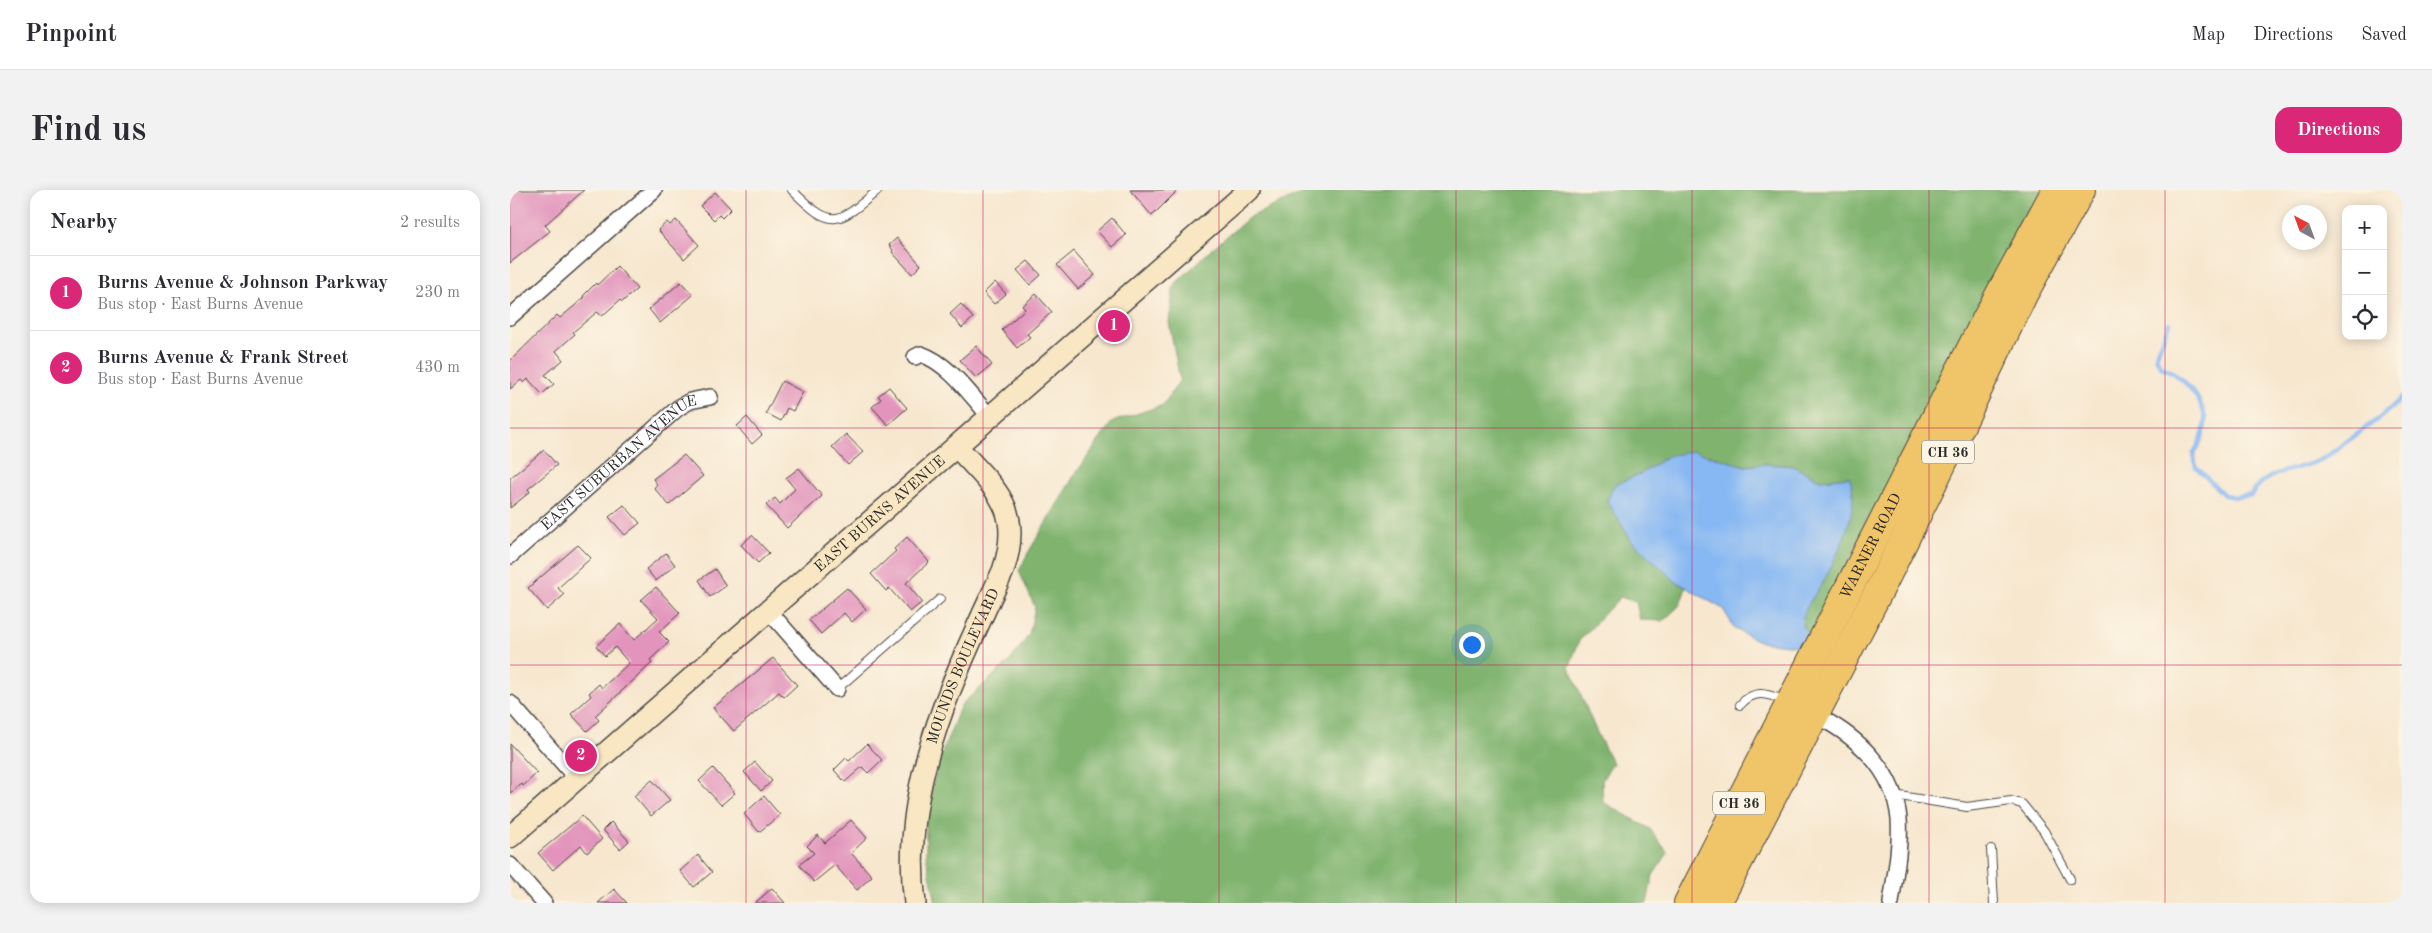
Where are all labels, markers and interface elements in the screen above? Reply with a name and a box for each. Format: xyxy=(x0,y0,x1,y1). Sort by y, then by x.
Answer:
text: Pinpoint xyxy=(25,23,117,47)
text: Map xyxy=(2192,26,2225,44)
text: Directions xyxy=(2253,26,2333,44)
text: Saved xyxy=(2361,26,2407,44)
button: Directions xyxy=(2275,107,2402,153)
text: Find us xyxy=(30,113,146,148)
north arrow xyxy=(2282,205,2327,250)
map controls xyxy=(2342,205,2387,340)
button: + xyxy=(2342,205,2387,250)
text: Nearby xyxy=(50,212,118,233)
text: 2 results xyxy=(400,215,460,231)
button: − xyxy=(2342,250,2387,295)
text: Burns Avenue & Johnson Parkway xyxy=(97,274,388,293)
text: 1 xyxy=(61,285,71,301)
text: 230 m xyxy=(415,285,460,301)
button: locate xyxy=(2342,295,2387,340)
text: Bus stop · East Burns Avenue xyxy=(97,297,303,313)
pin: 1 xyxy=(1098,307,1130,345)
text: Burns Avenue & Frank Street xyxy=(97,349,348,368)
text: 2 xyxy=(61,360,71,376)
text: 430 m xyxy=(415,360,460,376)
text: Bus stop · East Burns Avenue xyxy=(97,372,303,388)
street label: EAST SUBURBAN AVENUE xyxy=(539,394,698,534)
road number: CH 36 xyxy=(1922,440,1974,464)
street label: EAST BURNS AVENUE xyxy=(812,454,949,576)
street label: WARNER ROAD xyxy=(1838,491,1905,602)
street label: MOUNDS BOULEVARD xyxy=(926,586,1003,746)
your location xyxy=(1459,632,1485,658)
pin: 2 xyxy=(565,737,597,775)
road number: CH 36 xyxy=(1713,792,1765,814)

